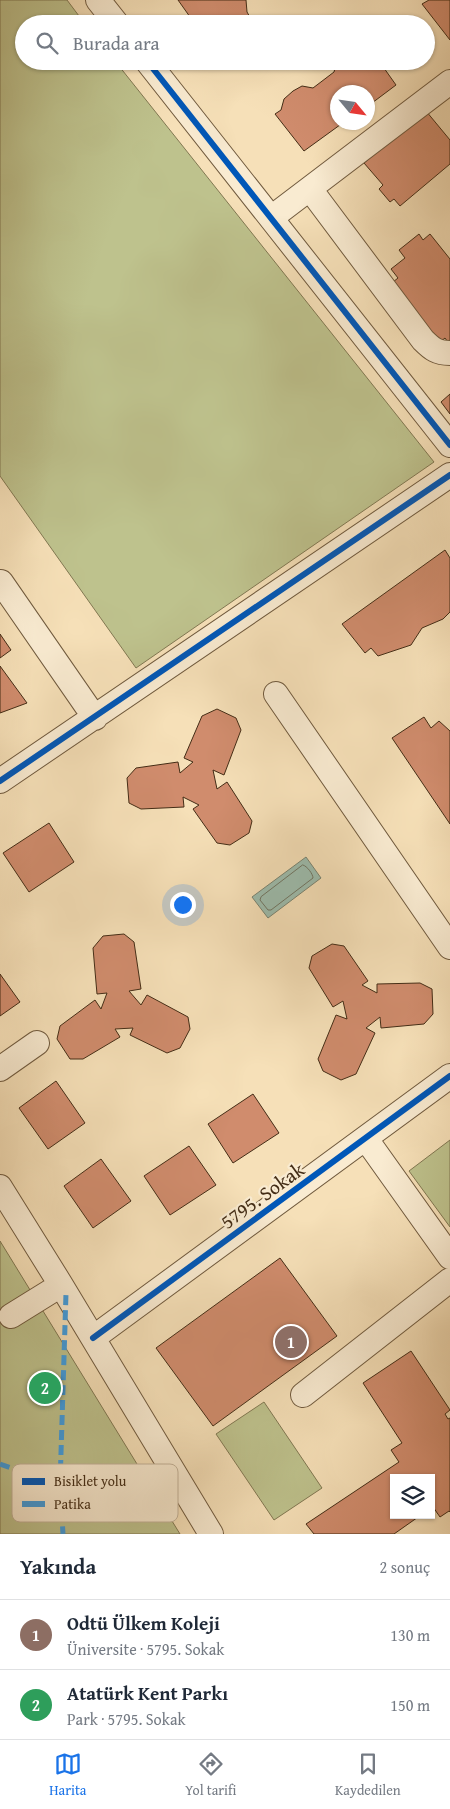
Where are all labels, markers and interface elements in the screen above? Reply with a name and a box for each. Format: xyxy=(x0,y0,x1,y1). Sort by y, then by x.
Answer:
search box xyxy=(15,15,435,70)
icon: search xyxy=(33,29,61,57)
text: Burada ara xyxy=(73,29,160,57)
north arrow xyxy=(330,85,375,130)
your location xyxy=(170,892,196,918)
street label: 5795. Sokak xyxy=(214,1154,311,1235)
pin: 1 xyxy=(275,1323,307,1361)
pin: 2 xyxy=(29,1369,61,1407)
legend xyxy=(12,1464,178,1522)
text: Bisiklet yolu xyxy=(54,1471,127,1491)
map controls xyxy=(390,1474,435,1519)
button: layers xyxy=(390,1474,435,1519)
text: Patika xyxy=(54,1494,91,1514)
text: Yakında xyxy=(20,1551,96,1582)
text: 2 sonuç xyxy=(380,1555,430,1579)
text: Odtü Ülkem Koleji xyxy=(67,1609,220,1637)
text: 1 xyxy=(32,1623,40,1647)
text: 130 m xyxy=(390,1623,430,1647)
text: Üniversite · 5795. Sokak xyxy=(67,1637,224,1661)
text: Atatürk Kent Parkı xyxy=(67,1679,228,1707)
text: 2 xyxy=(32,1693,40,1717)
text: 150 m xyxy=(390,1693,430,1717)
text: Park · 5795. Sokak xyxy=(67,1707,186,1731)
tab: Harita xyxy=(49,1750,86,1800)
tab: Yol tarifi xyxy=(185,1750,236,1800)
tab: Kaydedilen xyxy=(335,1750,401,1800)

